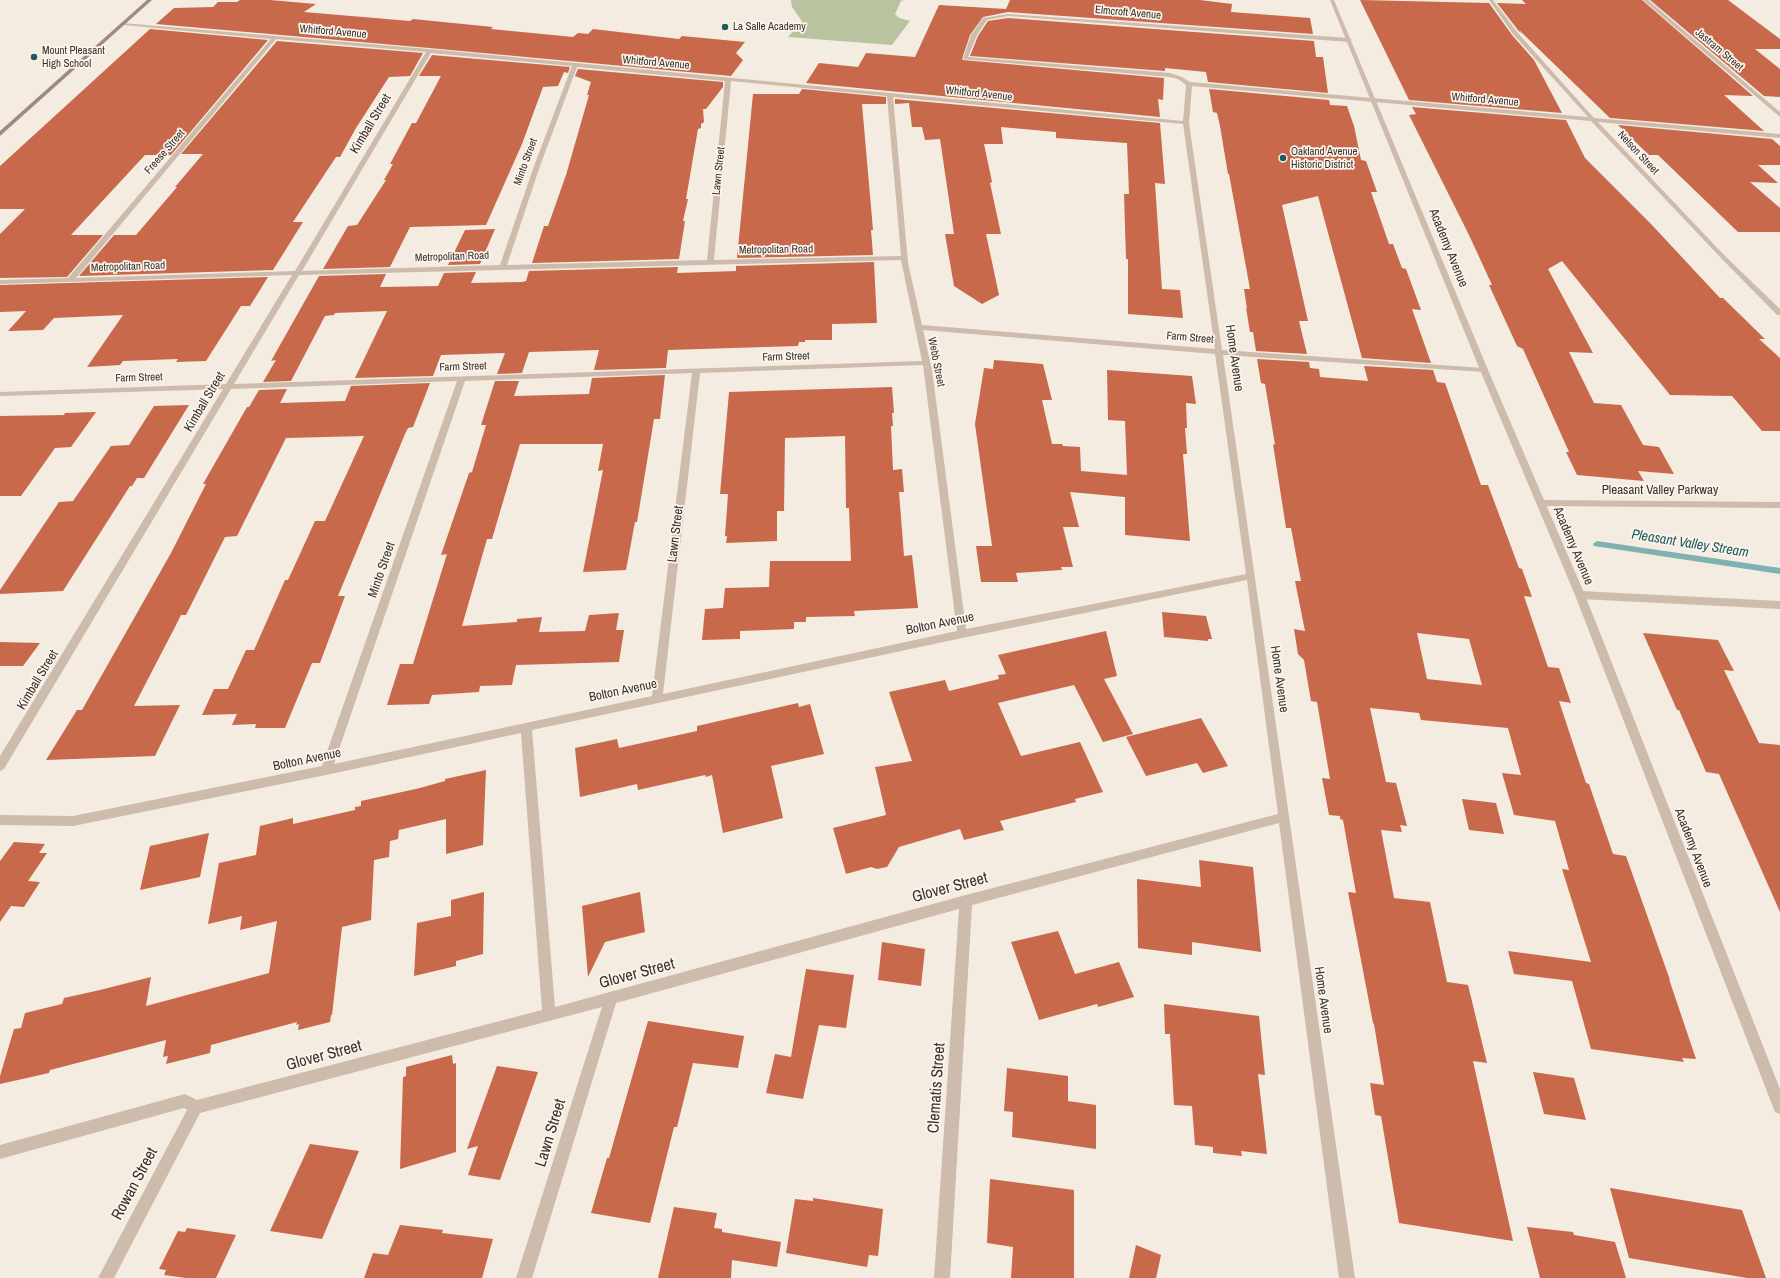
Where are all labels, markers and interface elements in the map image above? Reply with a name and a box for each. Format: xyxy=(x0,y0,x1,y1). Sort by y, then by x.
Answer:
street label: Elmcroft Avenue xyxy=(1095,4,1161,22)
place label: La Salle Academy xyxy=(733,20,806,34)
marker: La Salle Academy xyxy=(720,22,730,32)
street label: Whitford Avenue xyxy=(299,23,367,41)
street label: Jastram Street xyxy=(1692,26,1746,74)
place label: Mount Pleasant High School xyxy=(42,44,105,70)
marker: Mount Pleasant High School xyxy=(29,52,39,62)
street label: Whitford Avenue xyxy=(622,54,690,72)
street label: Whitford Avenue xyxy=(945,84,1013,104)
street label: Kimball Street xyxy=(347,91,395,157)
street label: Whitford Avenue xyxy=(1451,91,1519,109)
street label: Freese Street xyxy=(142,127,188,177)
street label: Nelson Street xyxy=(1615,129,1661,177)
street label: Minto Street xyxy=(511,137,541,187)
place label: Oakland Avenue Historic District xyxy=(1291,145,1358,171)
street label: Lawn Street xyxy=(710,146,728,196)
marker: Oakland Avenue Historic District xyxy=(1278,153,1288,163)
street label: Academy Avenue xyxy=(1425,206,1471,290)
street label: Metropolitan Road xyxy=(739,243,813,257)
street label: Metropolitan Road xyxy=(415,249,489,265)
street label: Metropolitan Road xyxy=(91,259,165,275)
street label: Home Avenue xyxy=(1222,324,1246,392)
street label: Farm Street xyxy=(1166,329,1214,347)
street label: Webb Street xyxy=(925,336,947,388)
street label: Farm Street xyxy=(762,350,810,364)
street label: Farm Street xyxy=(439,360,487,374)
street label: Kimball Street xyxy=(181,369,229,435)
street label: Farm Street xyxy=(115,371,163,385)
street label: Pleasant Valley Parkway xyxy=(1602,483,1718,499)
street label: Lawn Street xyxy=(665,505,687,563)
street label: Academy Avenue xyxy=(1550,505,1596,587)
water label: Pleasant Valley Stream xyxy=(1630,526,1750,562)
street label: Minto Street xyxy=(365,540,399,600)
street label: Bolton Avenue xyxy=(905,609,975,639)
street label: Home Avenue xyxy=(1267,645,1291,713)
street label: Kimball Street xyxy=(14,647,62,713)
street label: Bolton Avenue xyxy=(588,676,658,706)
street label: Bolton Avenue xyxy=(272,745,342,775)
street label: Academy Avenue xyxy=(1671,806,1715,890)
street label: Glover Street xyxy=(910,869,990,907)
street label: Glover Street xyxy=(597,955,677,993)
street label: Home Avenue xyxy=(1311,966,1335,1034)
street label: Glover Street xyxy=(284,1037,364,1075)
street label: Clematis Street xyxy=(924,1042,950,1134)
street label: Lawn Street xyxy=(532,1097,570,1169)
street label: Rowan Street xyxy=(108,1144,162,1224)

